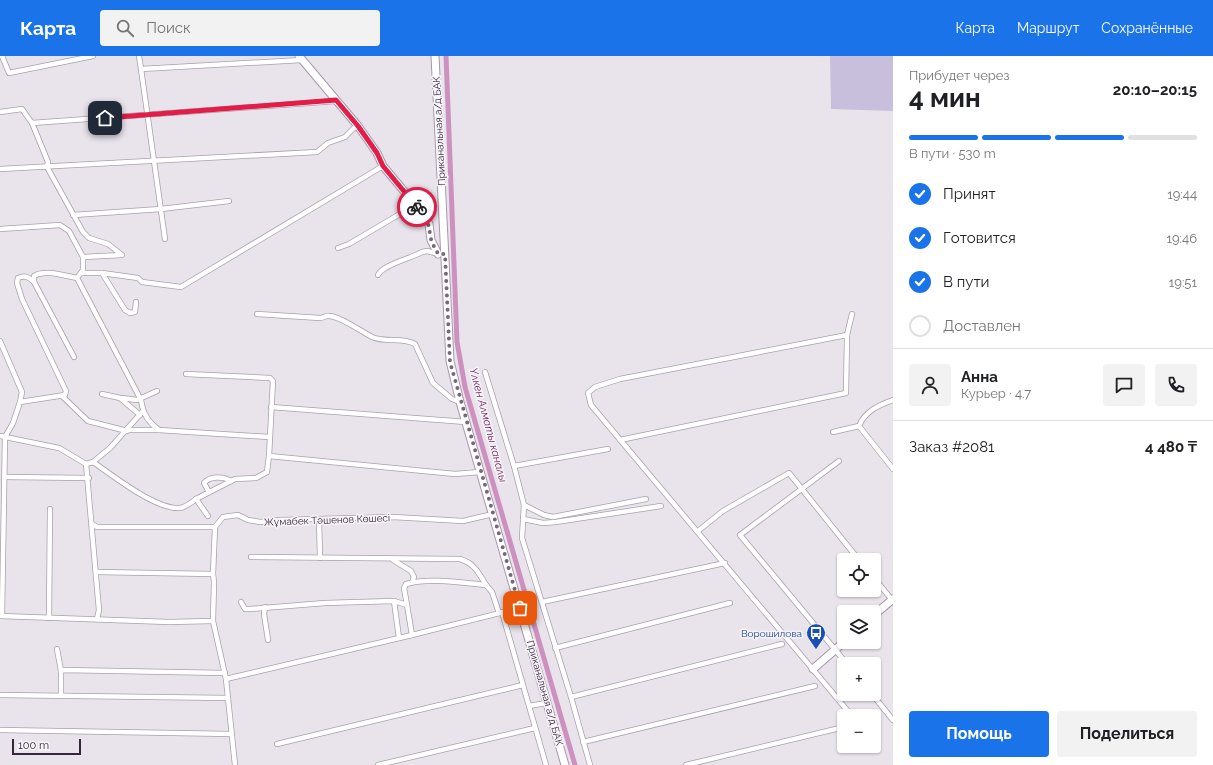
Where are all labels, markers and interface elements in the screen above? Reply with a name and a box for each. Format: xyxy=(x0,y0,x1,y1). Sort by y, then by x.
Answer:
search box xyxy=(100,10,380,46)
text: Карта xyxy=(20,17,76,39)
icon: search xyxy=(114,17,136,39)
text: Поиск xyxy=(146,19,191,37)
text: Карта xyxy=(956,20,995,36)
text: Маршрут xyxy=(1017,20,1079,36)
text: Сохранённые xyxy=(1101,20,1193,36)
text: Прибудет через xyxy=(909,68,1009,83)
street label: Приканальная а/д БАК xyxy=(431,75,447,186)
text: 20:10–20:15 xyxy=(1113,81,1197,99)
text: 4 мин xyxy=(909,83,981,113)
pin xyxy=(88,101,122,135)
icon: home xyxy=(94,107,116,129)
text: В пути · 530 m xyxy=(909,146,996,161)
icon: check xyxy=(909,183,931,205)
text: Принят xyxy=(943,185,996,203)
courier xyxy=(397,187,437,227)
text: 19:44 xyxy=(1167,187,1197,202)
icon: bike xyxy=(406,196,428,218)
icon: check xyxy=(909,227,931,249)
text: Готовится xyxy=(943,229,1016,247)
text: 19:46 xyxy=(1166,231,1197,246)
icon: check xyxy=(909,271,931,293)
text: В пути xyxy=(943,273,990,291)
text: 19:51 xyxy=(1169,275,1197,290)
text: Доставлен xyxy=(943,317,1021,335)
button: person xyxy=(909,364,951,406)
button: chat xyxy=(1103,364,1145,406)
button: phone xyxy=(1155,364,1197,406)
water label: Үлкен Алматы каналы xyxy=(466,366,510,484)
text: Анна xyxy=(961,368,998,386)
text: Курьер · 4.7 xyxy=(961,386,1031,401)
text: Заказ #2081 xyxy=(909,438,995,456)
text: 4 480 ₸ xyxy=(1145,438,1197,456)
street label: Жұмабек Тәшенов Көшесі xyxy=(264,512,390,528)
map controls xyxy=(837,553,881,753)
button: locate xyxy=(837,553,881,597)
pin xyxy=(503,591,537,625)
icon: bag xyxy=(509,597,531,619)
button: layers xyxy=(837,605,881,649)
bus stop icon: Ворошилова xyxy=(805,622,827,650)
place label: Ворошилова xyxy=(741,628,802,639)
street label: Приканальная а/д БАК xyxy=(525,639,566,748)
button: + xyxy=(837,657,881,701)
button: − xyxy=(837,709,881,753)
button: Помощь xyxy=(909,711,1049,757)
button: Поделиться xyxy=(1057,711,1197,757)
scale bar xyxy=(12,737,81,756)
text: 100 m xyxy=(18,739,49,752)

